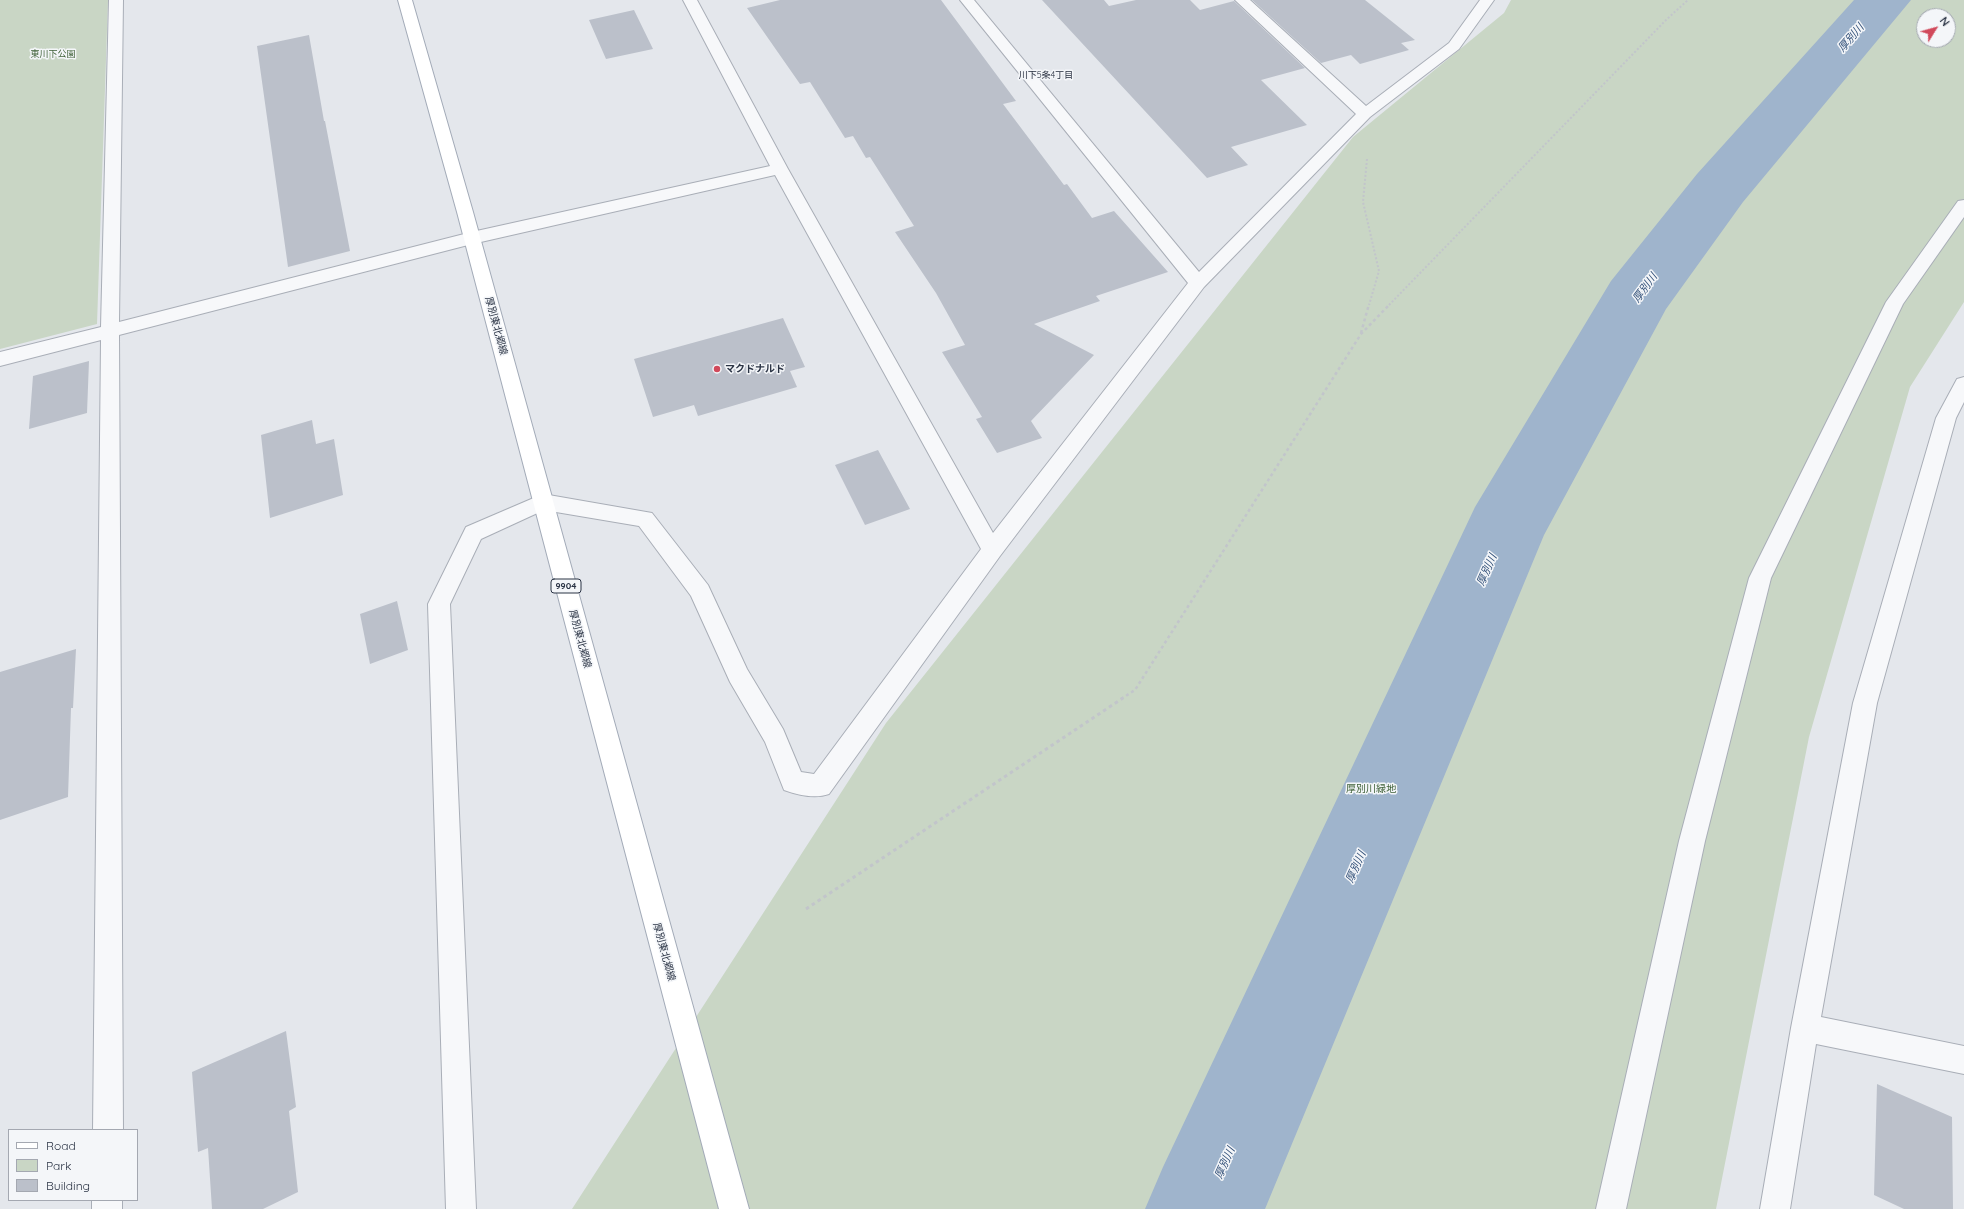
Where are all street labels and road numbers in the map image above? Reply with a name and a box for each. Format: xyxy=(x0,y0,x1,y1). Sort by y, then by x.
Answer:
street label: 厚別東北郷線 xyxy=(482,295,510,357)
road number: 9904 xyxy=(551,579,581,593)
street label: 厚別東北郷線 xyxy=(566,608,594,670)
street label: 厚別東北郷線 xyxy=(650,921,678,983)

